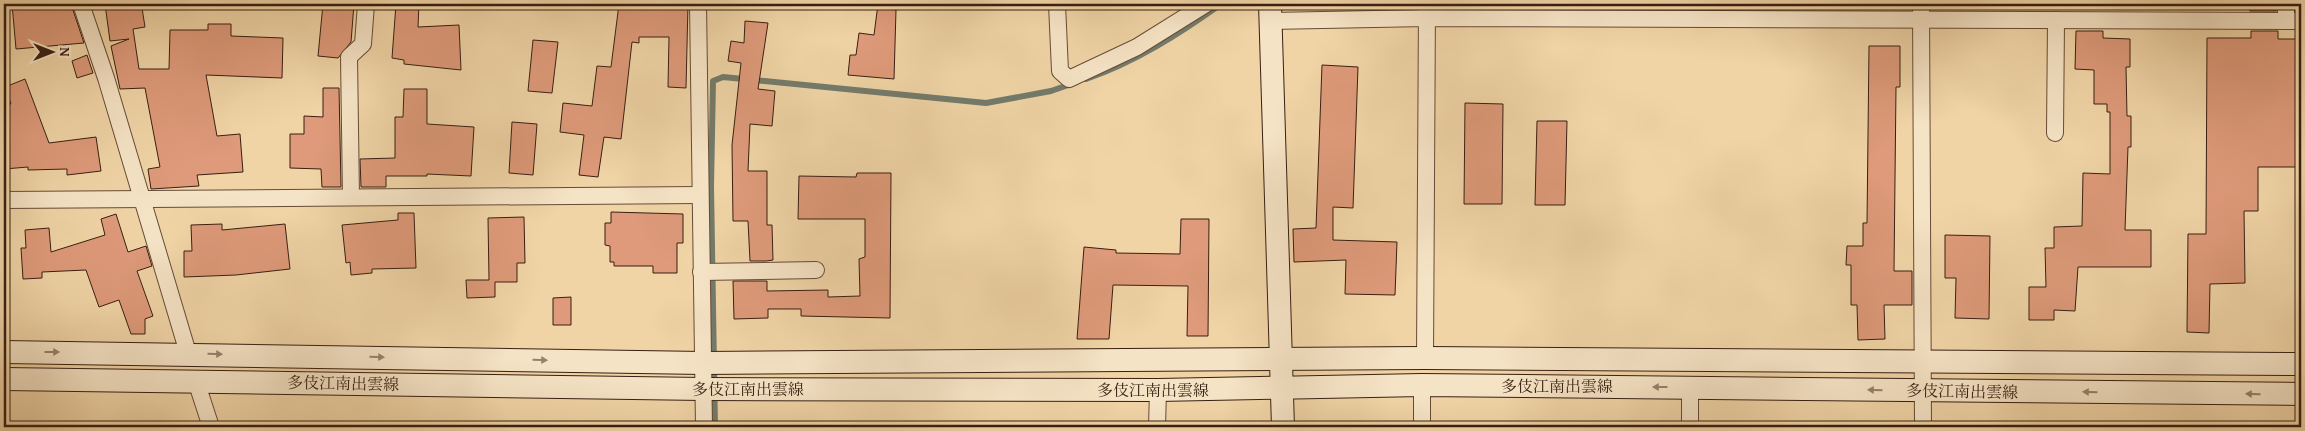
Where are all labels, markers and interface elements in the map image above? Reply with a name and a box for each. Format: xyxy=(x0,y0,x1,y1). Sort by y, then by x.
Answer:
north arrow xyxy=(28,28,78,78)
text: N xyxy=(55,47,75,57)
one-way arrow xyxy=(45,348,61,356)
one-way arrow xyxy=(207,350,223,358)
one-way arrow xyxy=(370,353,386,361)
one-way arrow xyxy=(532,356,548,364)
street label: 多伎江南出雲線 xyxy=(287,370,399,396)
street label: 多伎江南出雲線 xyxy=(1501,374,1613,398)
street label: 多伎江南出雲線 xyxy=(692,377,804,401)
street label: 多伎江南出雲線 xyxy=(1097,378,1209,402)
street label: 多伎江南出雲線 xyxy=(1906,378,2018,404)
one-way arrow xyxy=(1652,383,1668,391)
one-way arrow xyxy=(1867,386,1883,394)
one-way arrow xyxy=(2082,388,2098,396)
one-way arrow xyxy=(2244,389,2260,397)

